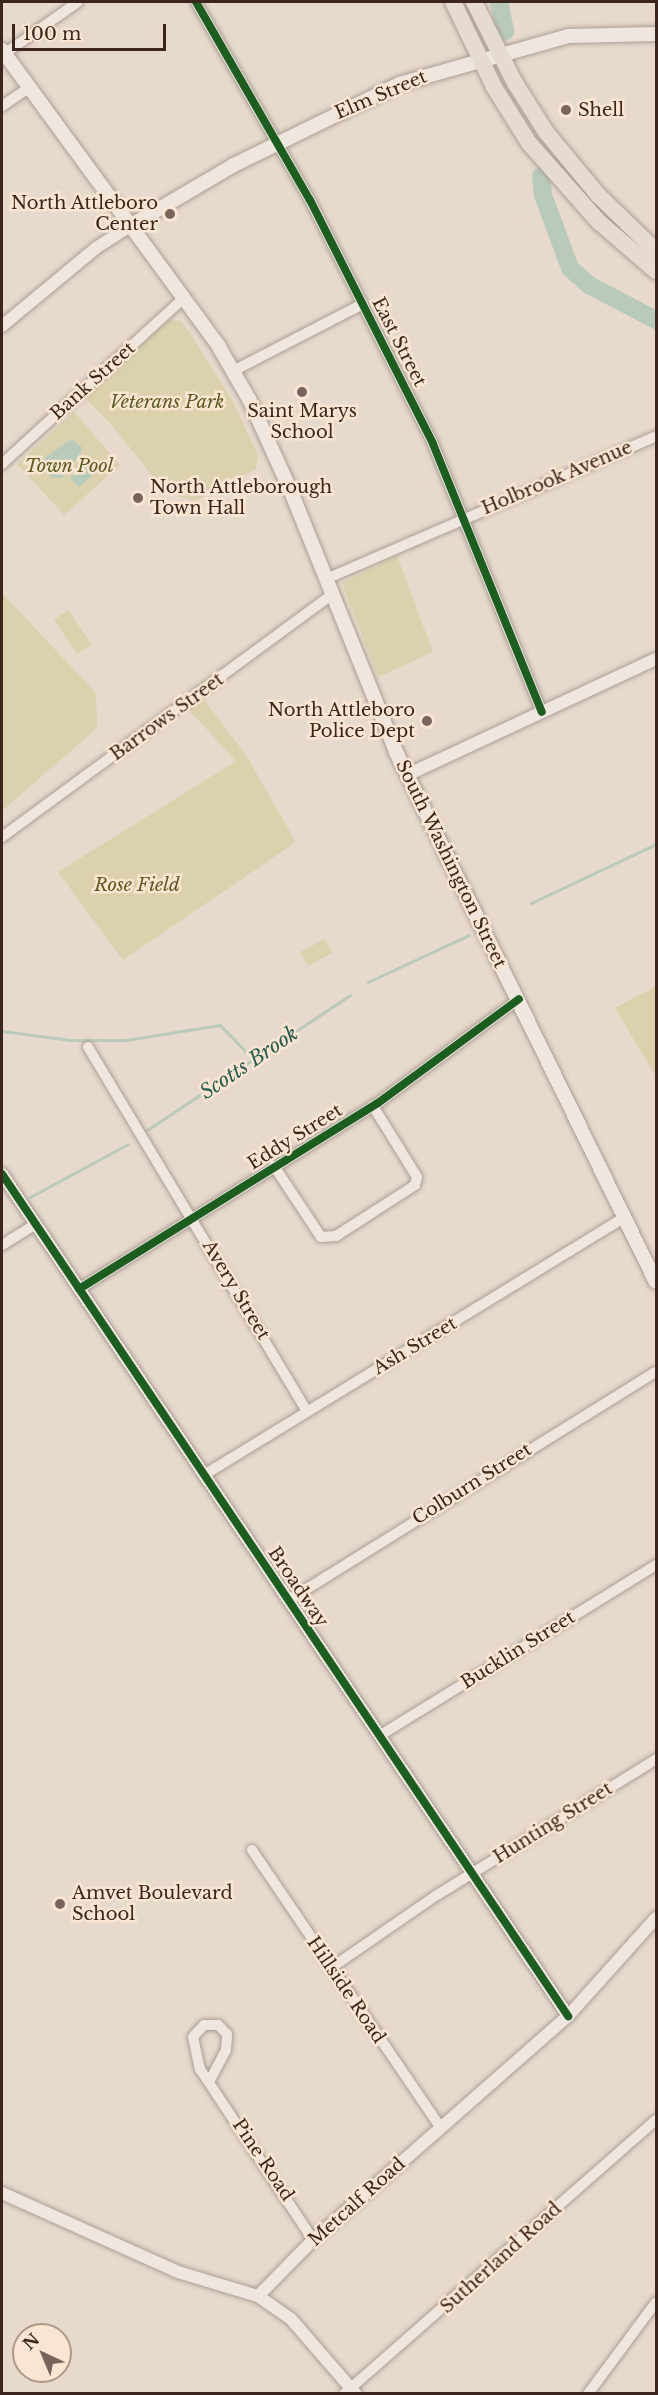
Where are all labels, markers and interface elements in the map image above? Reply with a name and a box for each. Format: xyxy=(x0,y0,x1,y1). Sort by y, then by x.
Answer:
scale bar xyxy=(15,12,170,50)
text: 100 m xyxy=(23,23,81,45)
street label: Elm Street xyxy=(332,66,430,124)
place label: Shell xyxy=(578,99,624,121)
marker: Shell xyxy=(559,103,573,117)
place label: North Attleboro Center xyxy=(10,193,158,236)
marker: North Attleboro Center xyxy=(163,207,177,221)
street label: East Street xyxy=(367,294,431,390)
street label: Bank Street xyxy=(46,337,140,425)
marker: Saint Marys School xyxy=(295,385,309,399)
park label: Veterans Park xyxy=(110,391,224,413)
place label: Saint Marys School xyxy=(247,401,357,444)
street label: Holbrook Avenue xyxy=(478,436,636,520)
park label: Town Pool xyxy=(24,455,114,477)
place label: North Attleborough Town Hall xyxy=(150,477,333,520)
marker: North Attleborough Town Hall xyxy=(131,491,145,505)
street label: Barrows Street xyxy=(106,669,228,765)
place label: North Attleboro Police Dept xyxy=(267,700,415,742)
marker: North Attleboro Police Dept xyxy=(420,714,434,728)
street label: South Washington Street xyxy=(391,756,511,972)
park label: Rose Field xyxy=(94,874,180,896)
water label: Scotts Brook xyxy=(195,1021,303,1105)
street label: Eddy Street xyxy=(243,1099,347,1175)
street label: Avery Street xyxy=(198,1236,274,1344)
street label: Ash Street xyxy=(369,1313,461,1379)
street label: Colburn Street xyxy=(409,1439,535,1529)
street label: Broadway xyxy=(263,1543,333,1631)
street label: Bucklin Street xyxy=(457,1606,579,1694)
street label: Hunting Street xyxy=(490,1778,616,1868)
place label: Amvet Boulevard School xyxy=(72,1883,233,1926)
marker: Amvet Boulevard School xyxy=(53,1897,67,1911)
street label: Hillside Road xyxy=(302,1932,390,2048)
street label: Pine Road xyxy=(228,2115,298,2205)
street label: Metcalf Road xyxy=(304,2153,410,2251)
street label: Sutherland Road xyxy=(436,2198,566,2318)
north arrow xyxy=(12,2323,72,2383)
text: N xyxy=(19,2329,43,2354)

